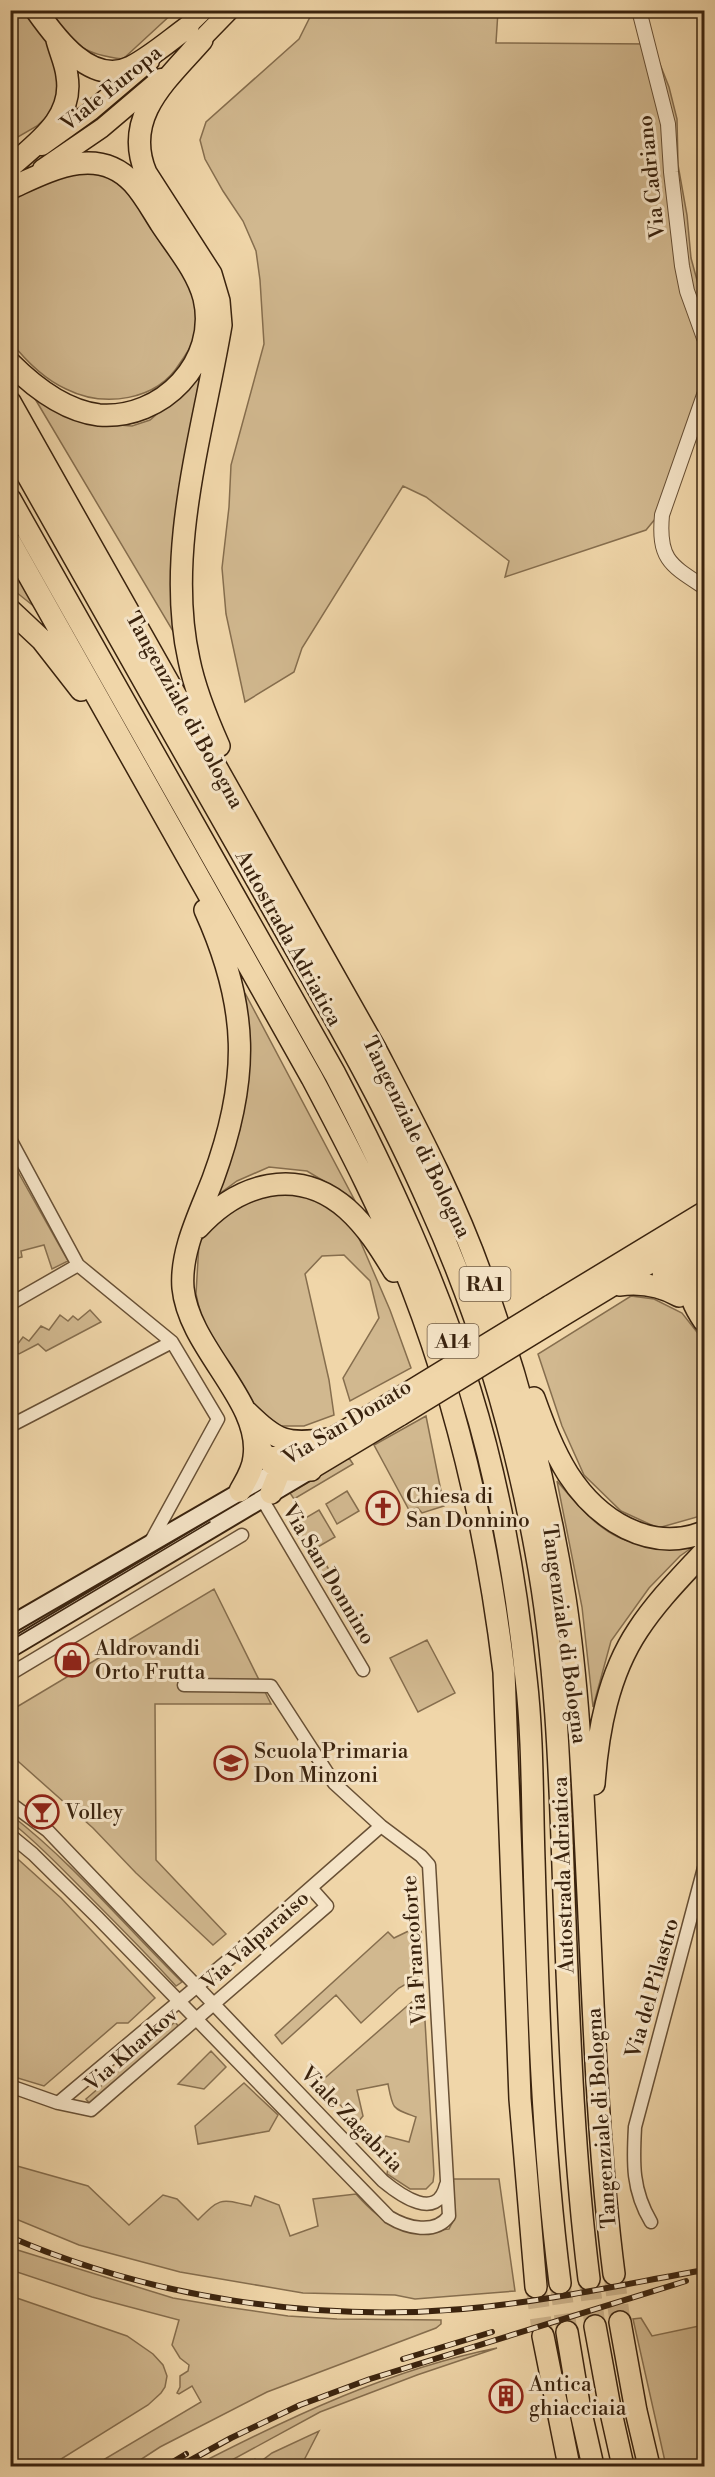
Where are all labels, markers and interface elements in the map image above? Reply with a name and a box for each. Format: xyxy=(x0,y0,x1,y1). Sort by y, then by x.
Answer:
street label: Viale Europa xyxy=(55,40,168,138)
street label: Via Cadriano xyxy=(633,114,672,241)
street label: Tangenziale di Bologna xyxy=(119,608,249,814)
street label: Autostrada Adriatica xyxy=(228,845,347,1031)
street label: Tangenziale di Bologna xyxy=(356,1032,476,1243)
road number: RA1 xyxy=(460,1267,510,1301)
road number: A14 xyxy=(428,1324,478,1358)
street label: Via San Donato xyxy=(278,1374,417,1472)
place label: Chiesa di San Donnino xyxy=(406,1484,530,1534)
church icon: Chiesa di San Donnino xyxy=(365,1490,401,1526)
street label: Via San Donnino xyxy=(275,1499,380,1650)
street label: Tangenziale di Bologna xyxy=(536,1523,592,1746)
place label: Aldrovandi Orto Frutta xyxy=(94,1636,206,1686)
shop icon: Aldrovandi Orto Frutta xyxy=(54,1642,90,1678)
place label: Scuola Primaria Don Minzoni xyxy=(254,1739,409,1789)
school or university icon: Scuola Primaria Don Minzoni xyxy=(213,1745,249,1781)
street label: Autostrada Adriatica xyxy=(548,1776,580,1975)
bar icon: Volley xyxy=(24,1794,60,1830)
place label: Volley xyxy=(64,1800,124,1826)
street label: Via Francoforte xyxy=(397,1874,433,2027)
street label: Via Valparaiso xyxy=(196,1886,315,1997)
street label: Via del Pilastro xyxy=(620,1915,685,2062)
street label: Via Kharkov xyxy=(79,2002,184,2098)
street label: Tangenziale di Bologna xyxy=(581,2006,623,2229)
street label: Viale Zagabria xyxy=(294,2061,409,2178)
place label: Antica ghiacciaia xyxy=(528,2372,627,2422)
building icon: Antica ghiacciaia xyxy=(488,2378,524,2414)

